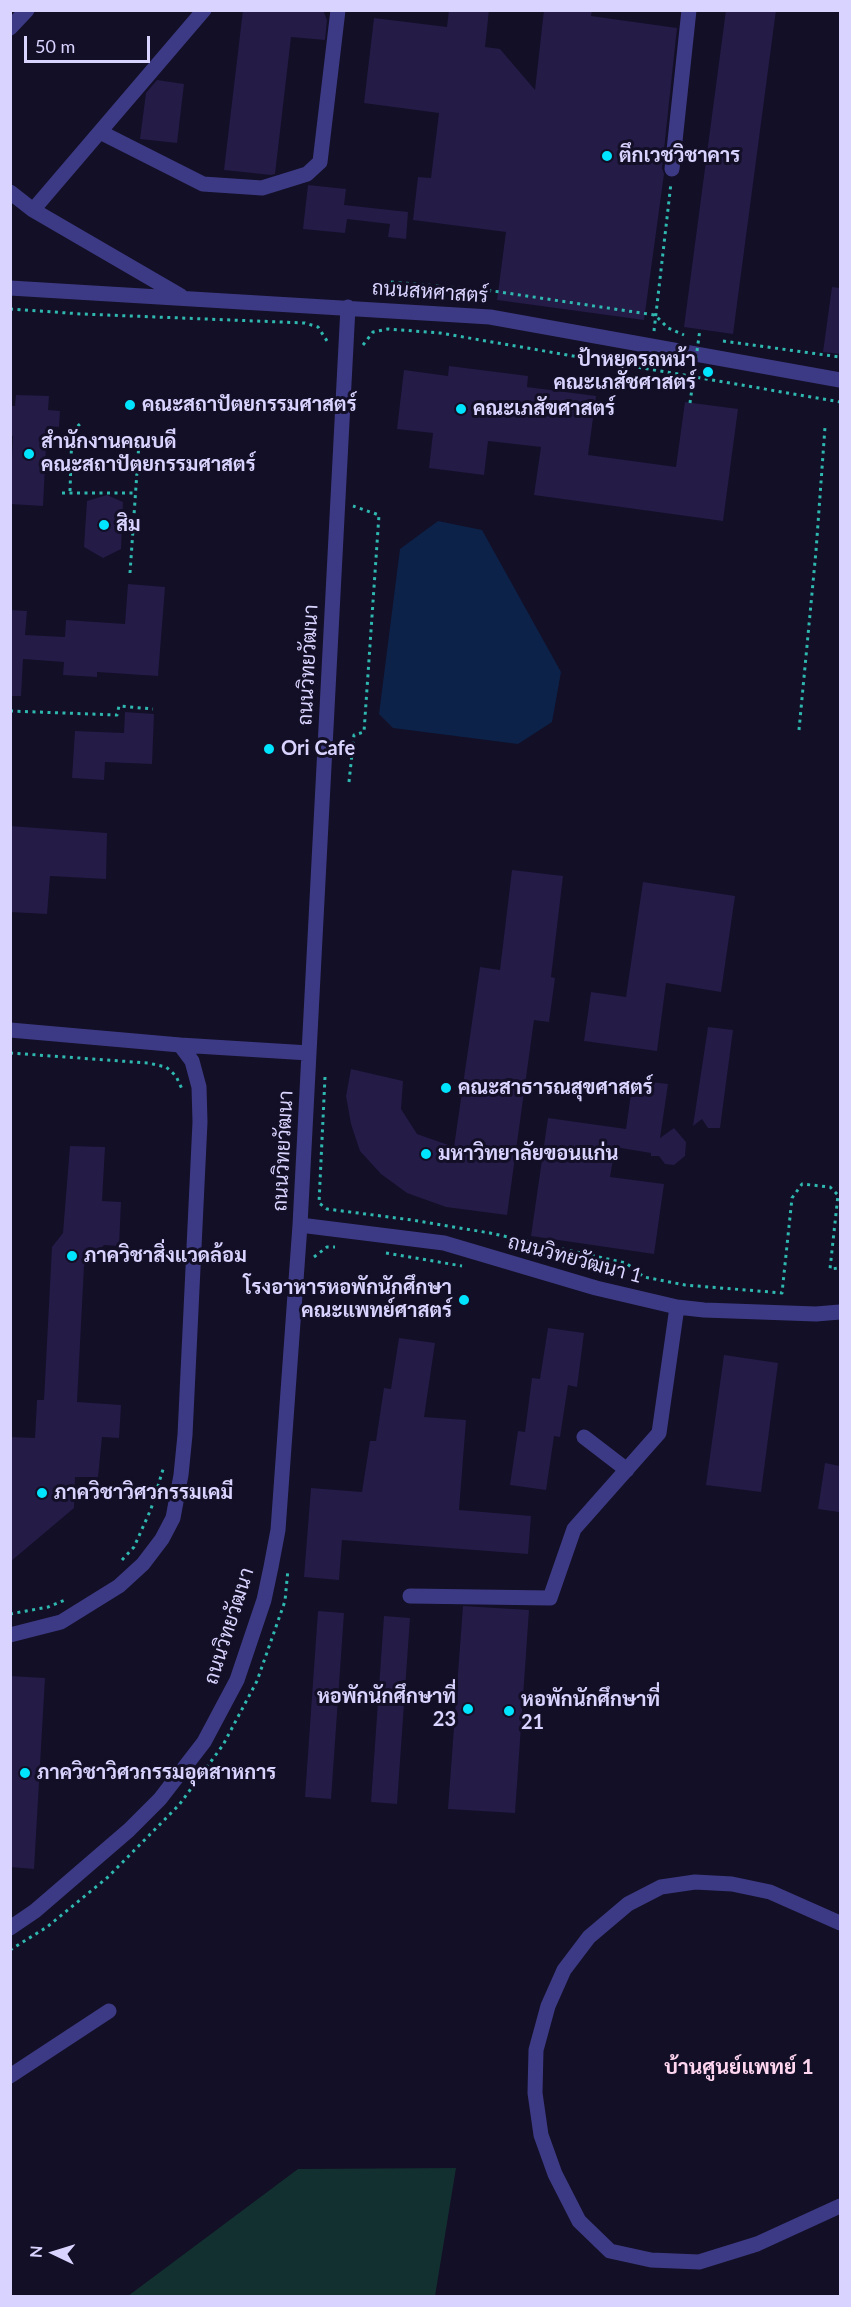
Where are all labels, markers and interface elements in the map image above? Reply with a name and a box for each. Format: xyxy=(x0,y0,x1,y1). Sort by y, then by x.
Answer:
scale bar xyxy=(27,24,153,62)
text: 50 m xyxy=(35,35,75,57)
place label: ตึกเวชวิชาคาร xyxy=(619,144,740,168)
marker: ตึกเวชวิชาคาร xyxy=(600,149,614,163)
street label: ถนนสหศาสตร์ xyxy=(371,276,489,308)
place label: ป้าหยุดรถหน้า คณะเภสัชศาสตร์ xyxy=(554,348,696,395)
marker: ป้าหยุดรถหน้า คณะเภสัชศาสตร์ xyxy=(701,365,715,379)
place label: คณะสถาปัตยกรรมศาสตร์ xyxy=(142,393,357,417)
place label: คณะเภสัขศาสตร์ xyxy=(473,397,615,421)
marker: คณะสถาปัตยกรรมศาสตร์ xyxy=(123,398,137,412)
marker: คณะเภสัขศาสตร์ xyxy=(454,402,468,416)
place label: สำนักงานคณบดี คณะสถาปัตยกรรมศาสตร์ xyxy=(41,430,256,477)
marker: สำนักงานคณบดี คณะสถาปัตยกรรมศาสตร์ xyxy=(22,447,36,461)
place label: สิม xyxy=(116,513,141,537)
marker: สิม xyxy=(97,518,111,532)
street label: ถนนวิทยวัฒนา xyxy=(293,604,323,726)
place label: Ori Cafe xyxy=(281,737,355,761)
marker: Ori Cafe xyxy=(262,742,276,756)
place label: คณะสาธารณสุขศาสตร์ xyxy=(458,1076,653,1100)
marker: คณะสาธารณสุขศาสตร์ xyxy=(439,1081,453,1095)
street label: ถนนวิทยวัฒนา xyxy=(268,1090,298,1212)
place label: มหาวิทยาลัยขอนแก่น xyxy=(438,1142,619,1166)
marker: มหาวิทยาลัยขอนแก่น xyxy=(419,1147,433,1161)
street label: ถนนวิทยวัฒนา 1 xyxy=(505,1230,645,1288)
place label: ภาควิชาสิ่งแวดล้อม xyxy=(84,1244,247,1268)
marker: ภาควิชาสิ่งแวดล้อม xyxy=(65,1249,79,1263)
place label: โรงอาหารหอพักนักศึกษา คณะแพทย์ศาสตร์ xyxy=(243,1276,452,1323)
marker: โรงอาหารหอพักนักศึกษา คณะแพทย์ศาสตร์ xyxy=(457,1293,471,1307)
place label: ภาควิชาวิศวกรรมเคมี xyxy=(54,1481,233,1505)
marker: ภาควิชาวิศวกรรมเคมี xyxy=(35,1486,49,1500)
street label: ถนนวิทยวัฒนา xyxy=(199,1565,259,1687)
place label: หอพักนักศึกษาที่ 23 xyxy=(317,1685,456,1732)
place label: หอพักนักศึกษาที่ 21 xyxy=(521,1688,660,1735)
marker: หอพักนักศึกษาที่ 23 xyxy=(461,1702,475,1716)
marker: หอพักนักศึกษาที่ 21 xyxy=(502,1704,516,1718)
place label: ภาควิชาวิศวกรรมอุตสาหการ xyxy=(37,1761,276,1785)
marker: ภาควิชาวิศวกรรมอุตสาหการ xyxy=(18,1766,32,1780)
district label: บ้านศูนย์แพทย์ 1 xyxy=(664,2054,814,2080)
north arrow xyxy=(24,2223,84,2283)
text: N xyxy=(26,2245,45,2259)

